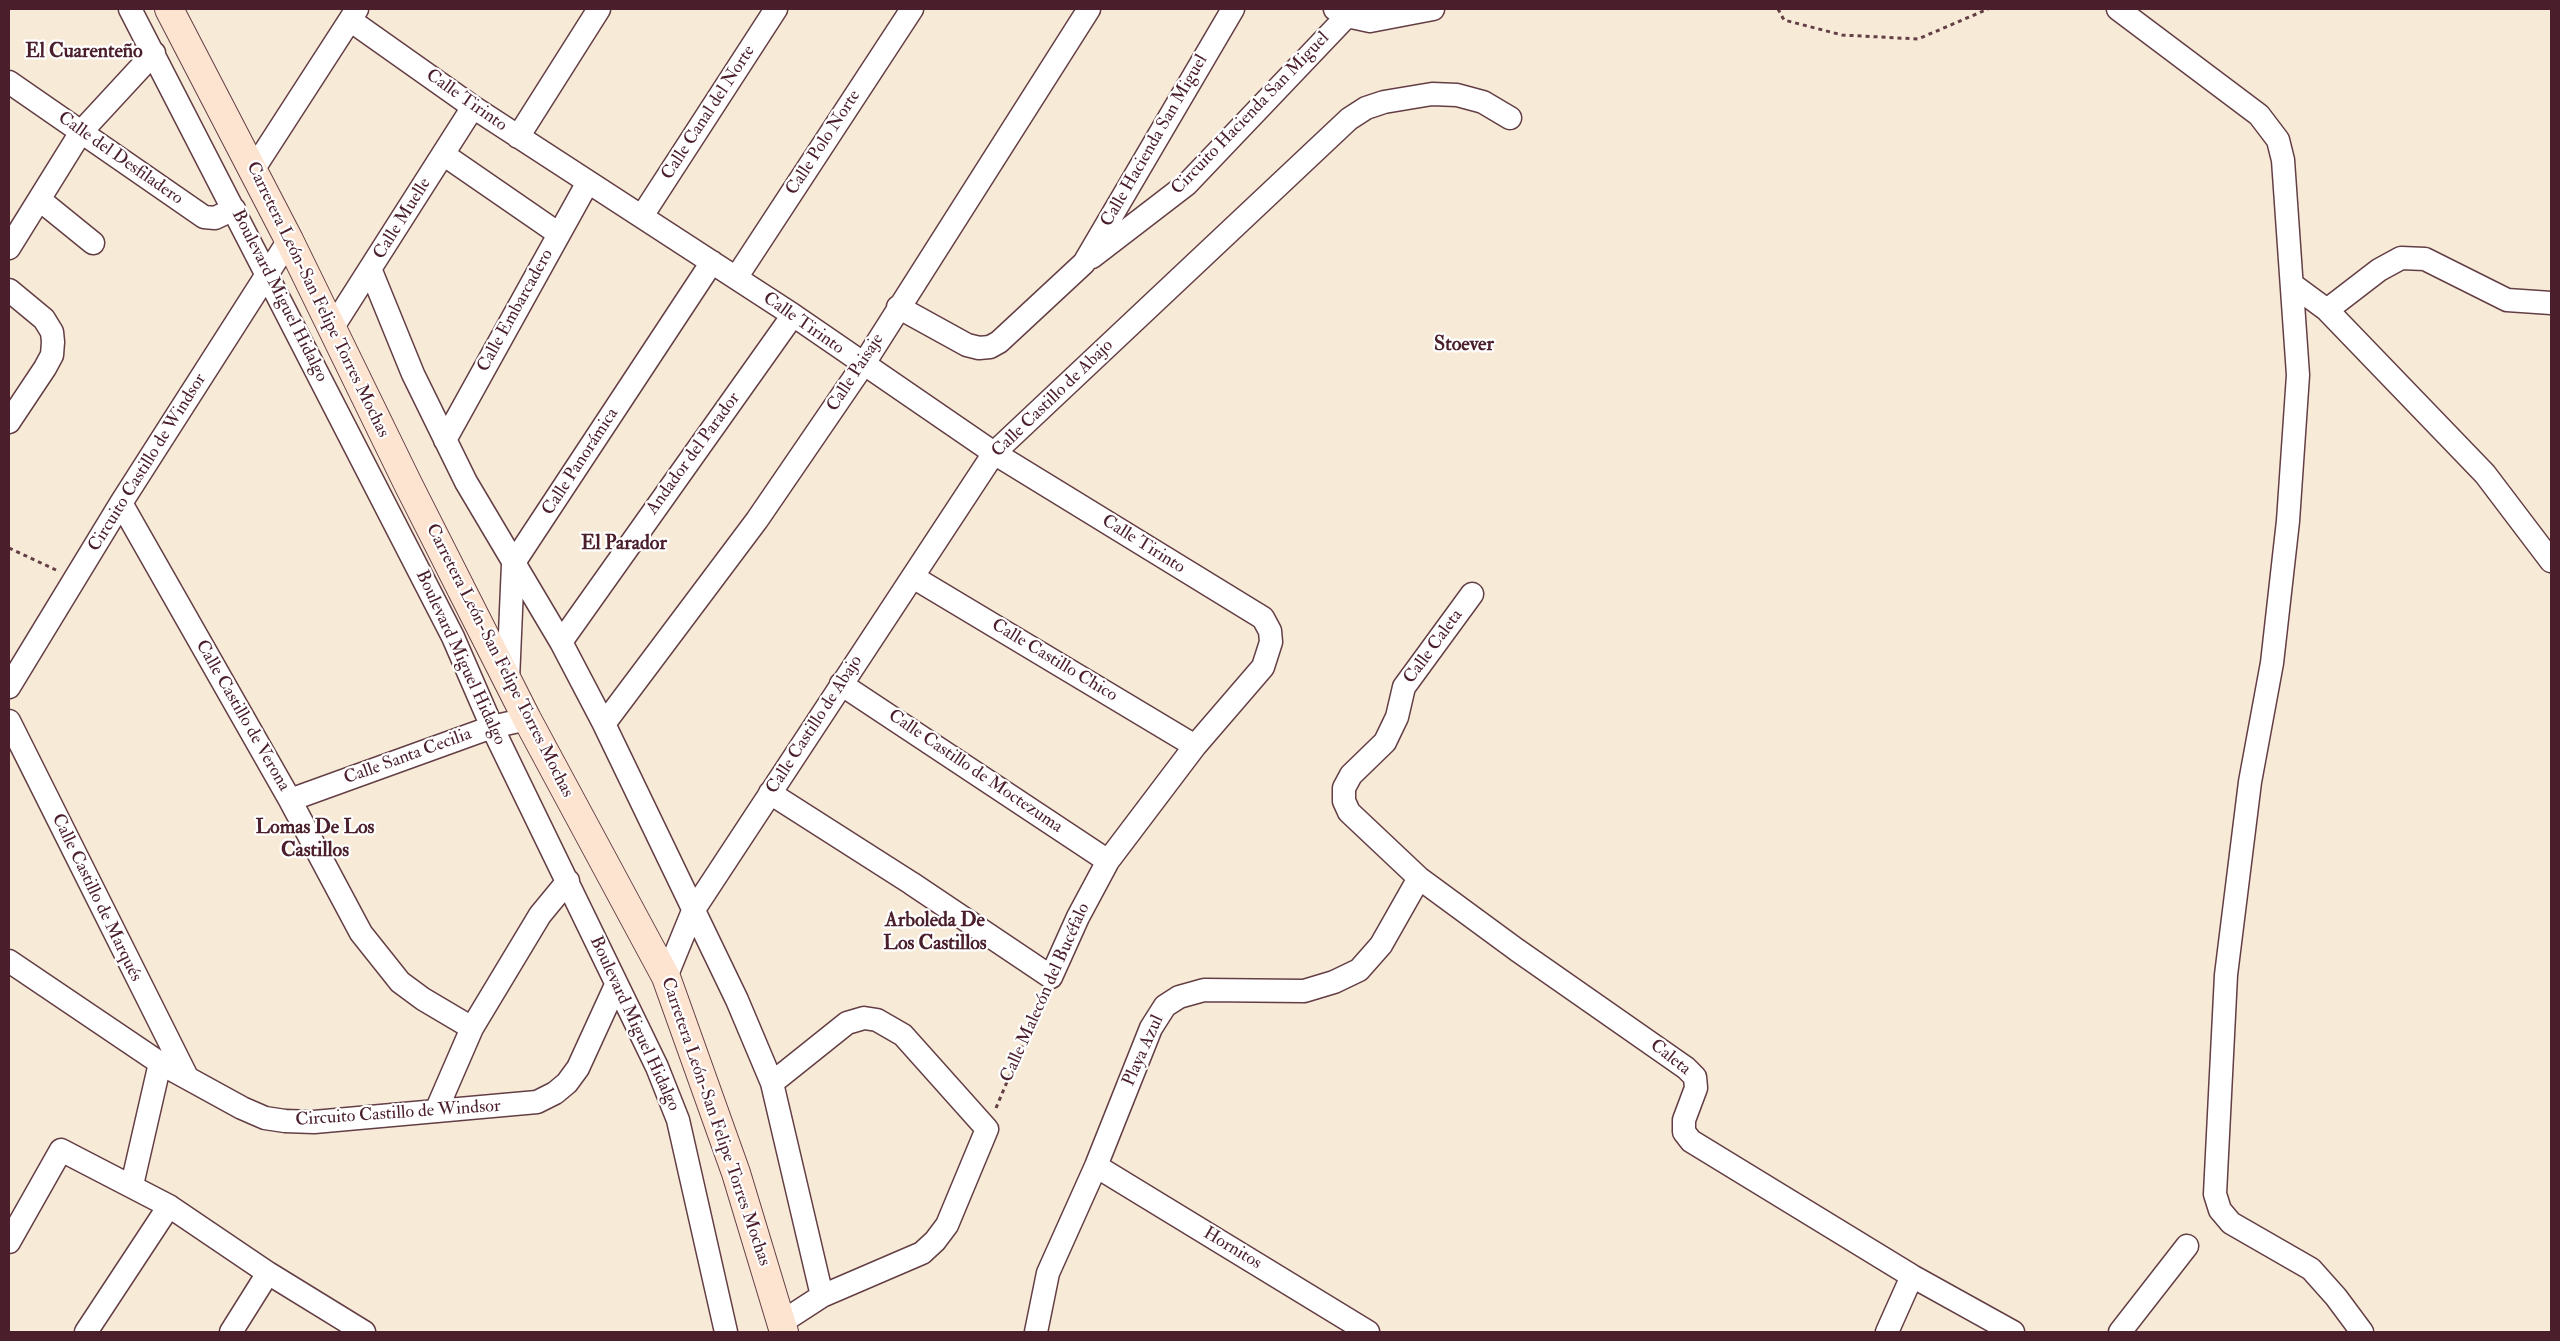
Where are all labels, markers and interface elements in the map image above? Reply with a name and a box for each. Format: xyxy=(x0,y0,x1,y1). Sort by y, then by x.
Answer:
street label: Circuito Hacienda San Miguel xyxy=(1168,28,1334,200)
district label: El Cuarenteño xyxy=(25,41,143,65)
street label: Calle Canal del Norte xyxy=(658,42,760,184)
street label: Calle Hacienda San Miguel xyxy=(1097,51,1213,231)
street label: Calle Tirinto xyxy=(421,65,511,137)
street label: Calle Polo Norte xyxy=(782,86,866,200)
street label: Calle del Desfiladero xyxy=(53,108,187,210)
street label: Carretera León-San Felipe Torres Mochas xyxy=(241,159,393,441)
street label: Calle Muelle xyxy=(370,174,436,264)
street label: Boulevard Miguel Hidalgo xyxy=(226,206,332,386)
street label: Calle Embarcadero xyxy=(473,246,559,376)
street label: Calle Tirinto xyxy=(758,288,848,360)
street label: Calle Paisaje xyxy=(823,330,889,416)
district label: Stoever xyxy=(1434,334,1494,358)
street label: Calle Castillo de Abajo xyxy=(988,335,1118,463)
street label: Circuito Castillo de Windsor xyxy=(84,370,212,556)
street label: Andador del Parador xyxy=(642,389,746,519)
street label: Calle Panorámica xyxy=(538,404,624,520)
street label: Calle Tirinto xyxy=(1097,511,1189,579)
street label: Carretera León-San Felipe Torres Mochas xyxy=(420,521,578,801)
district label: El Parador xyxy=(581,533,667,557)
street label: Boulevard Miguel Hidalgo xyxy=(410,567,510,749)
street label: Calle Caleta xyxy=(1400,606,1468,688)
street label: Calle Castillo Chico xyxy=(987,615,1121,707)
street label: Calle Castillo de Verona xyxy=(190,637,294,795)
street label: Calle Castillo de Abajo xyxy=(762,652,868,798)
street label: Calle Castillo de Moctezuma xyxy=(884,706,1066,838)
street label: Calle Santa Cecilia xyxy=(341,724,475,790)
street label: Calle Castillo de Marqués xyxy=(46,811,146,985)
district label: Lomas De Los Castillos xyxy=(256,817,374,864)
street label: Calle Malecón del Bucéfalo xyxy=(997,900,1095,1086)
district label: Arboleda De Los Castillos xyxy=(883,910,987,957)
street label: Boulevard Miguel Hidalgo xyxy=(584,933,684,1115)
street label: Carretera León-San Felipe Torres Mochas xyxy=(655,975,775,1269)
street label: Playa Azul xyxy=(1119,1012,1169,1090)
street label: Caleta xyxy=(1645,1035,1695,1081)
street label: Circuito Castillo de Windsor xyxy=(295,1096,501,1132)
street label: Hornitos xyxy=(1199,1223,1265,1275)

